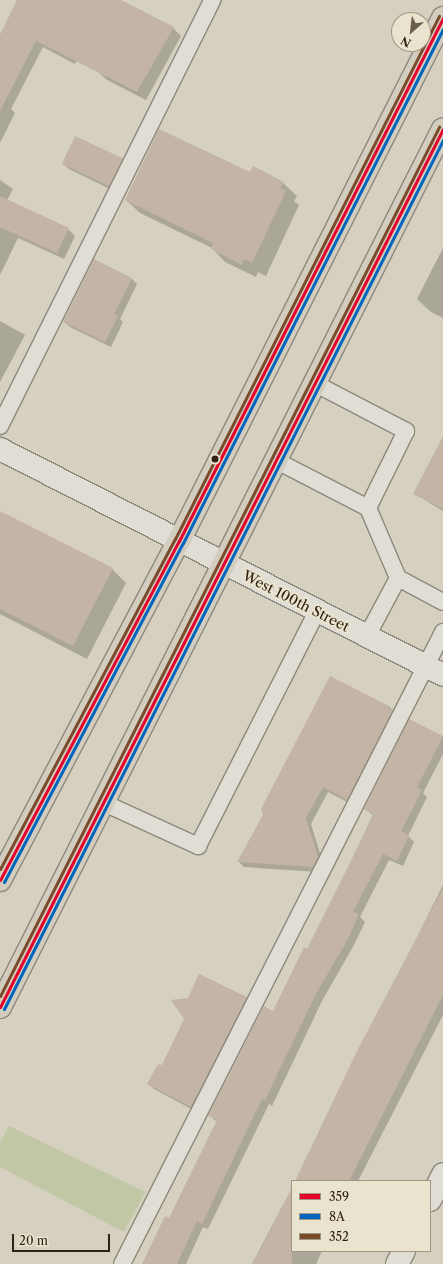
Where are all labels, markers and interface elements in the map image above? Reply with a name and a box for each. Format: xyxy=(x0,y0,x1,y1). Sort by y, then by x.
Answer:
north arrow xyxy=(391,12,431,52)
text: N xyxy=(398,33,413,50)
unlabelled marker xyxy=(210,454,220,464)
street label: West 100th Street xyxy=(240,567,352,635)
legend xyxy=(291,1180,431,1252)
text: 359 xyxy=(329,1189,349,1204)
text: 8A xyxy=(329,1209,345,1224)
scale bar xyxy=(14,1226,112,1252)
text: 352 xyxy=(329,1229,349,1244)
text: 20 m xyxy=(19,1233,48,1248)

